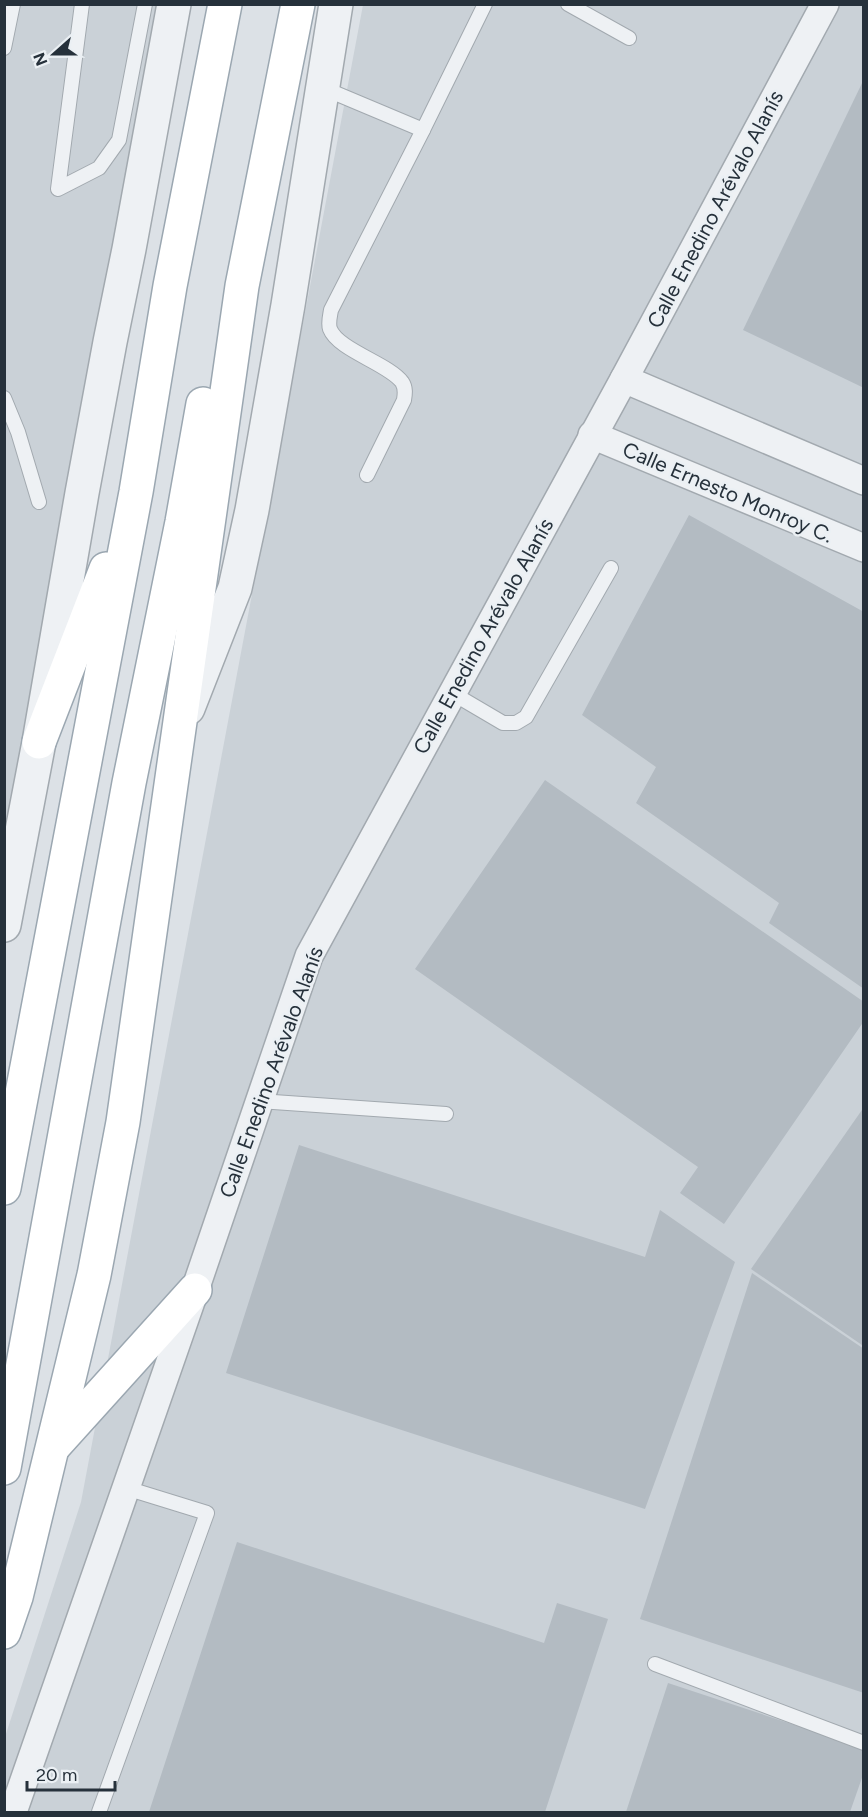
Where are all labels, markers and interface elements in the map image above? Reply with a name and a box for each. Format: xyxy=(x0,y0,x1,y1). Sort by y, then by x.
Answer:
north arrow xyxy=(24,24,84,84)
text: N xyxy=(29,50,52,68)
street label: Calle Enedino Arévalo Alanís xyxy=(642,86,788,332)
street label: Calle Ernesto Monroy C. xyxy=(619,436,837,548)
street label: Calle Enedino Arévalo Alanís xyxy=(408,514,558,758)
street label: Calle Enedino Arévalo Alanís xyxy=(214,943,328,1201)
scale bar xyxy=(27,1754,116,1792)
text: 20 m xyxy=(36,1764,77,1786)

